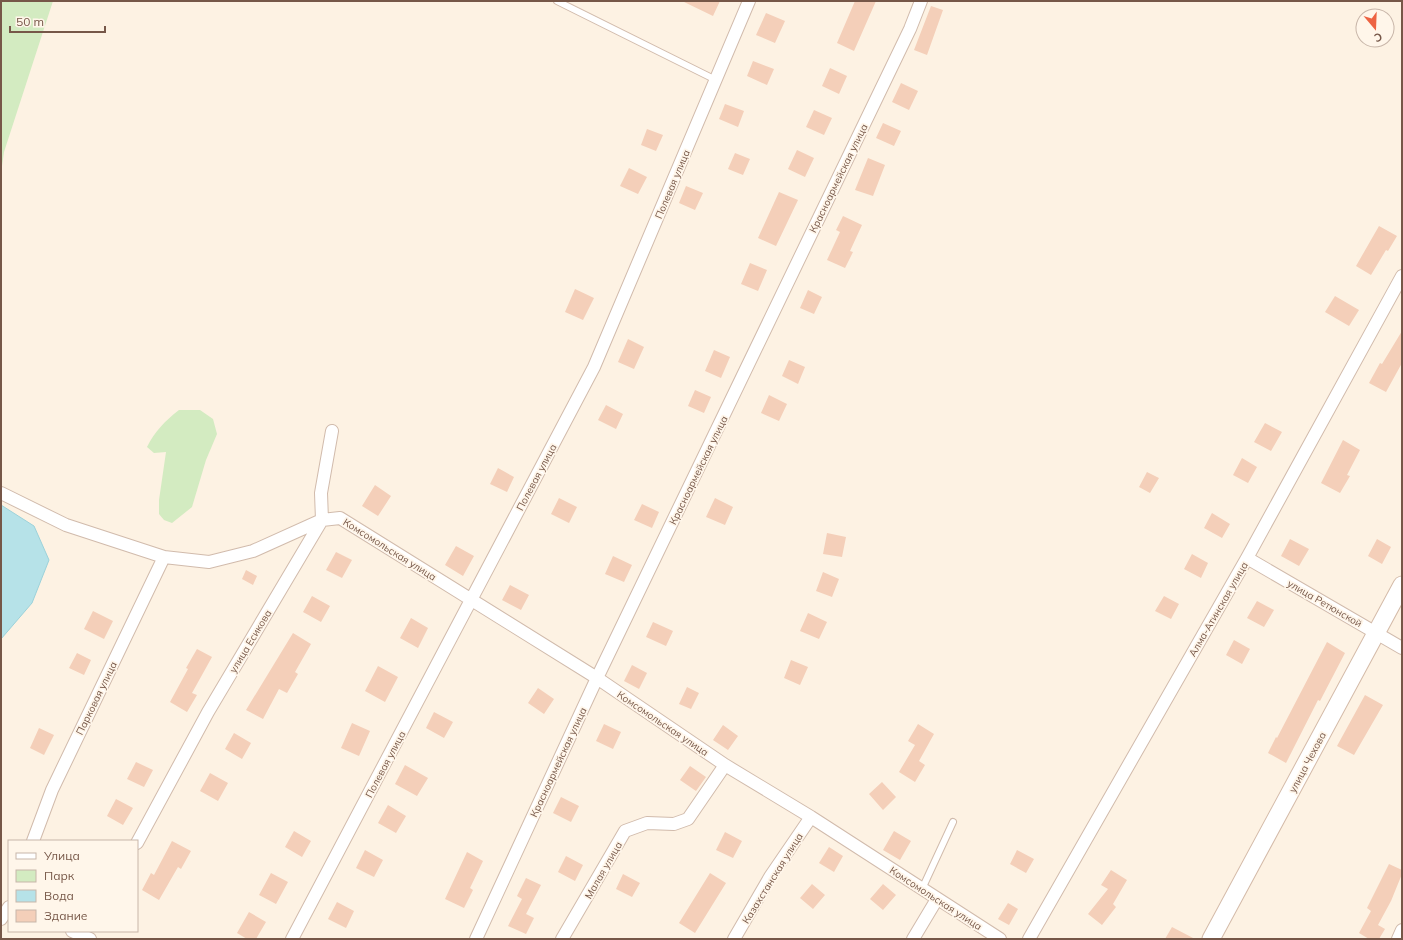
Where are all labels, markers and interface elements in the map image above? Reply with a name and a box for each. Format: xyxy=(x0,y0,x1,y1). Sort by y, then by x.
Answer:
scale bar xyxy=(10,8,105,34)
north arrow xyxy=(1355,8,1395,48)
text: 50 m xyxy=(16,14,44,29)
text: С xyxy=(1372,30,1384,45)
street label: Красноармейская улица xyxy=(806,122,871,235)
street label: Полевая улица xyxy=(652,148,693,221)
street label: Красноармейская улица xyxy=(666,414,731,527)
street label: Полевая улица xyxy=(513,442,559,513)
street label: Комсомольская улица xyxy=(341,515,439,583)
street label: Алма-Атинская улица xyxy=(1186,559,1251,659)
street label: улица Ретюнской xyxy=(1285,577,1365,630)
street label: улица Есикова xyxy=(226,607,274,675)
street label: Парковая улица xyxy=(73,659,120,737)
street label: Комсомольская улица xyxy=(615,688,711,759)
street label: Красноармейская улица xyxy=(527,705,590,819)
street label: Полевая улица xyxy=(362,729,408,800)
street label: улица Чехова xyxy=(1286,730,1329,795)
street label: Казахстанская улица xyxy=(739,830,806,926)
street label: Малая улица xyxy=(582,839,625,901)
legend xyxy=(8,840,138,932)
text: Улица xyxy=(43,848,80,863)
street label: Комсомольская улица xyxy=(887,864,984,933)
text: Парк xyxy=(44,868,75,883)
text: Вода xyxy=(44,888,74,903)
text: Здание xyxy=(44,908,88,923)

